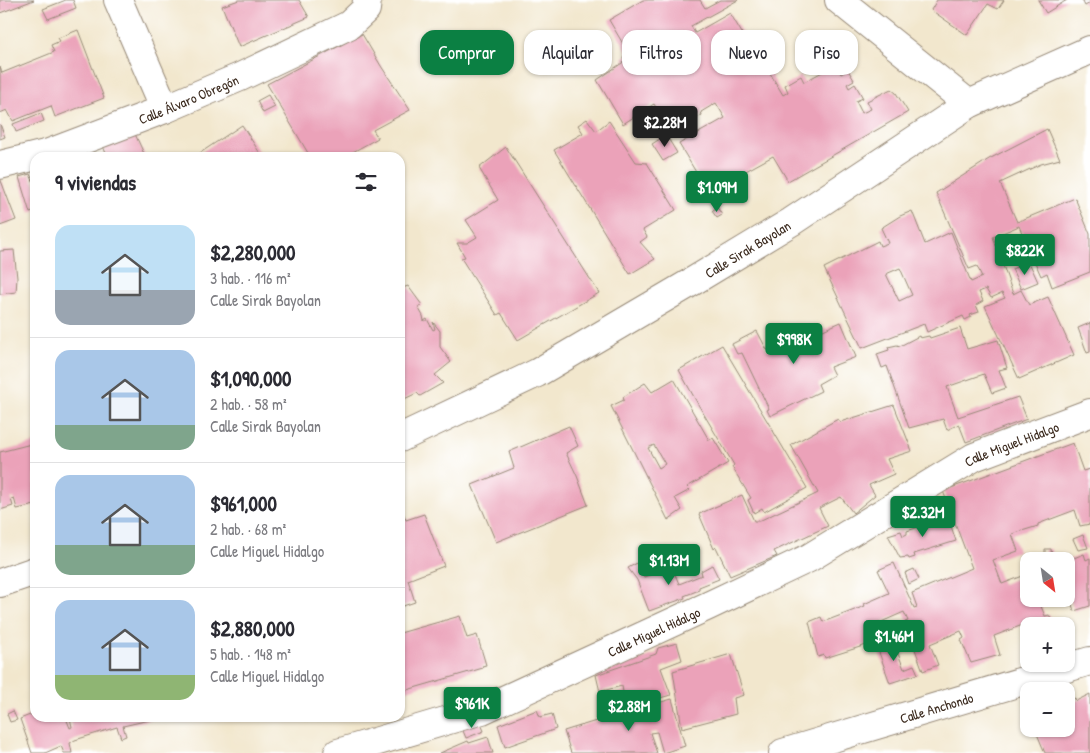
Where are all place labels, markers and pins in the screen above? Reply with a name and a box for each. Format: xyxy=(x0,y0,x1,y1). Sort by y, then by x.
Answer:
pin: $2.28M xyxy=(624,106,706,148)
pin: $1.09M xyxy=(676,170,758,213)
pin: $822K xyxy=(990,234,1060,276)
pin: $998K xyxy=(759,322,829,365)
pin: $2.32M xyxy=(882,496,964,538)
pin: $1.13M xyxy=(628,544,710,586)
pin: $1.46M xyxy=(853,620,935,662)
pin: $961K xyxy=(437,686,507,729)
pin: $2.88M xyxy=(588,690,670,732)

